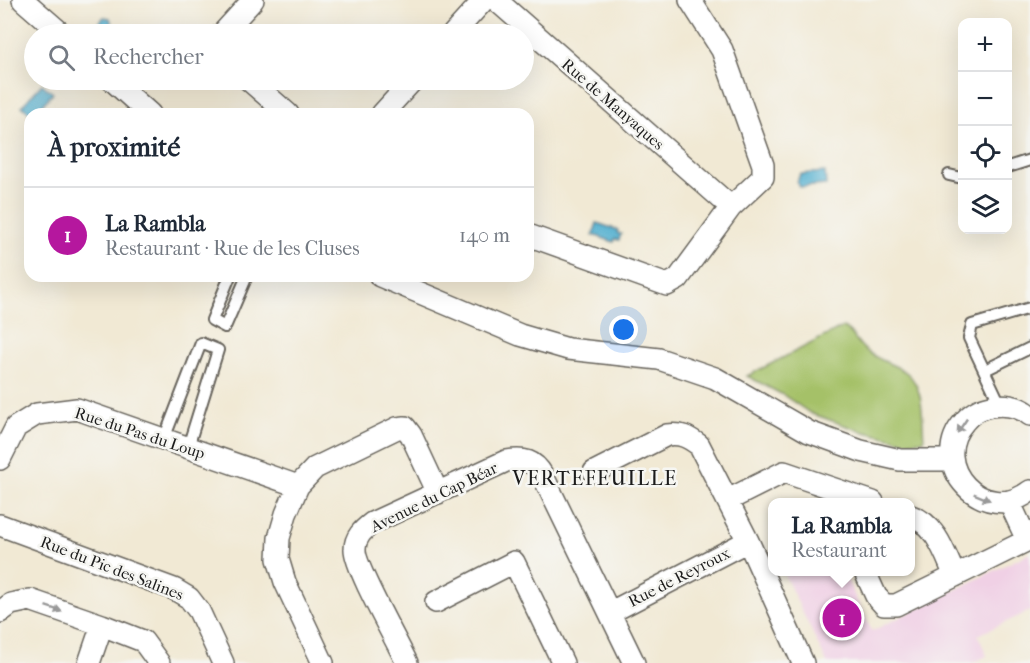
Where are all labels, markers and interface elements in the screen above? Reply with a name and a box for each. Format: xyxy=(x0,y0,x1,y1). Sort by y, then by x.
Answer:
map controls xyxy=(958,18,1012,234)
button: + xyxy=(958,18,1012,72)
search box xyxy=(24,24,534,90)
icon: search xyxy=(45,41,78,74)
text: Rechercher xyxy=(93,44,204,70)
street label: Rue de Manyaques xyxy=(558,54,668,154)
button: − xyxy=(958,72,1012,126)
button: locate xyxy=(958,126,1012,180)
text: À proximité xyxy=(48,132,180,163)
button: layers xyxy=(958,180,1012,234)
text: La Rambla xyxy=(105,211,206,237)
text: 1 xyxy=(64,224,71,247)
text: 140 m xyxy=(459,224,510,247)
text: Restaurant · Rue de les Cluses xyxy=(105,237,360,260)
your location xyxy=(609,315,638,344)
street label: Rue du Pas du Loup xyxy=(73,403,208,463)
one-way arrow xyxy=(956,417,968,433)
street label: Avenue du Cap Béar xyxy=(366,458,501,536)
district label: VERTEFEUILLE xyxy=(511,467,678,490)
one-way arrow xyxy=(974,492,992,502)
popup xyxy=(768,498,915,576)
text: La Rambla xyxy=(791,513,892,539)
street label: Rue du Pic des Salines xyxy=(38,532,186,604)
text: Restaurant xyxy=(791,539,887,562)
street label: Rue de Reyroux xyxy=(625,543,734,611)
pin: 1 xyxy=(822,596,862,640)
one-way arrow xyxy=(45,604,63,614)

